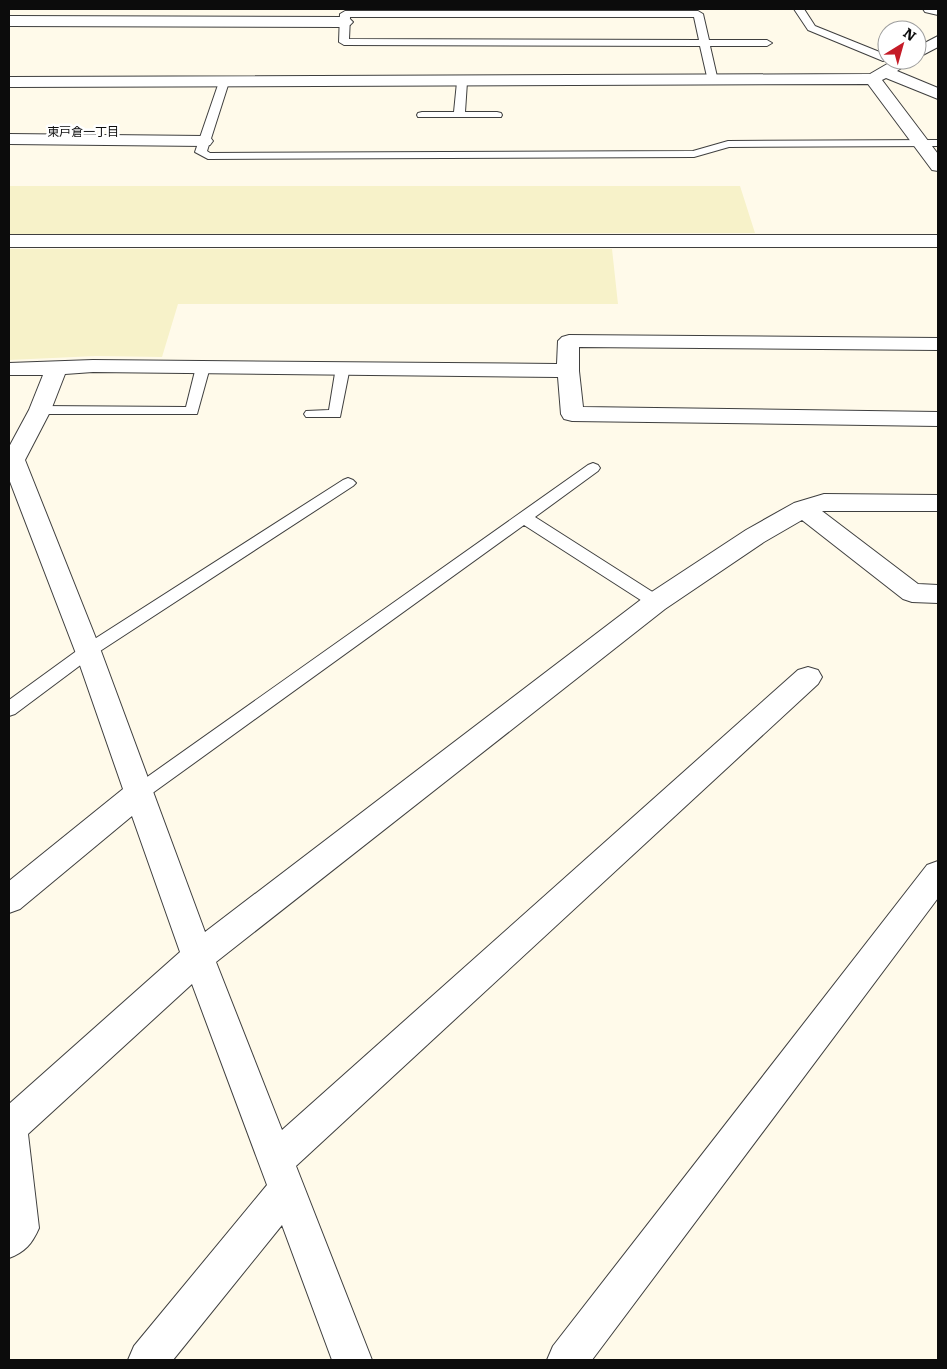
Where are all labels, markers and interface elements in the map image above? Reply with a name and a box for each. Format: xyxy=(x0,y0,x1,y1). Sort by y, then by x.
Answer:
north arrow xyxy=(877,20,927,70)
text: N xyxy=(900,22,921,45)
district label: 東戸倉一丁目 xyxy=(47,122,119,140)

